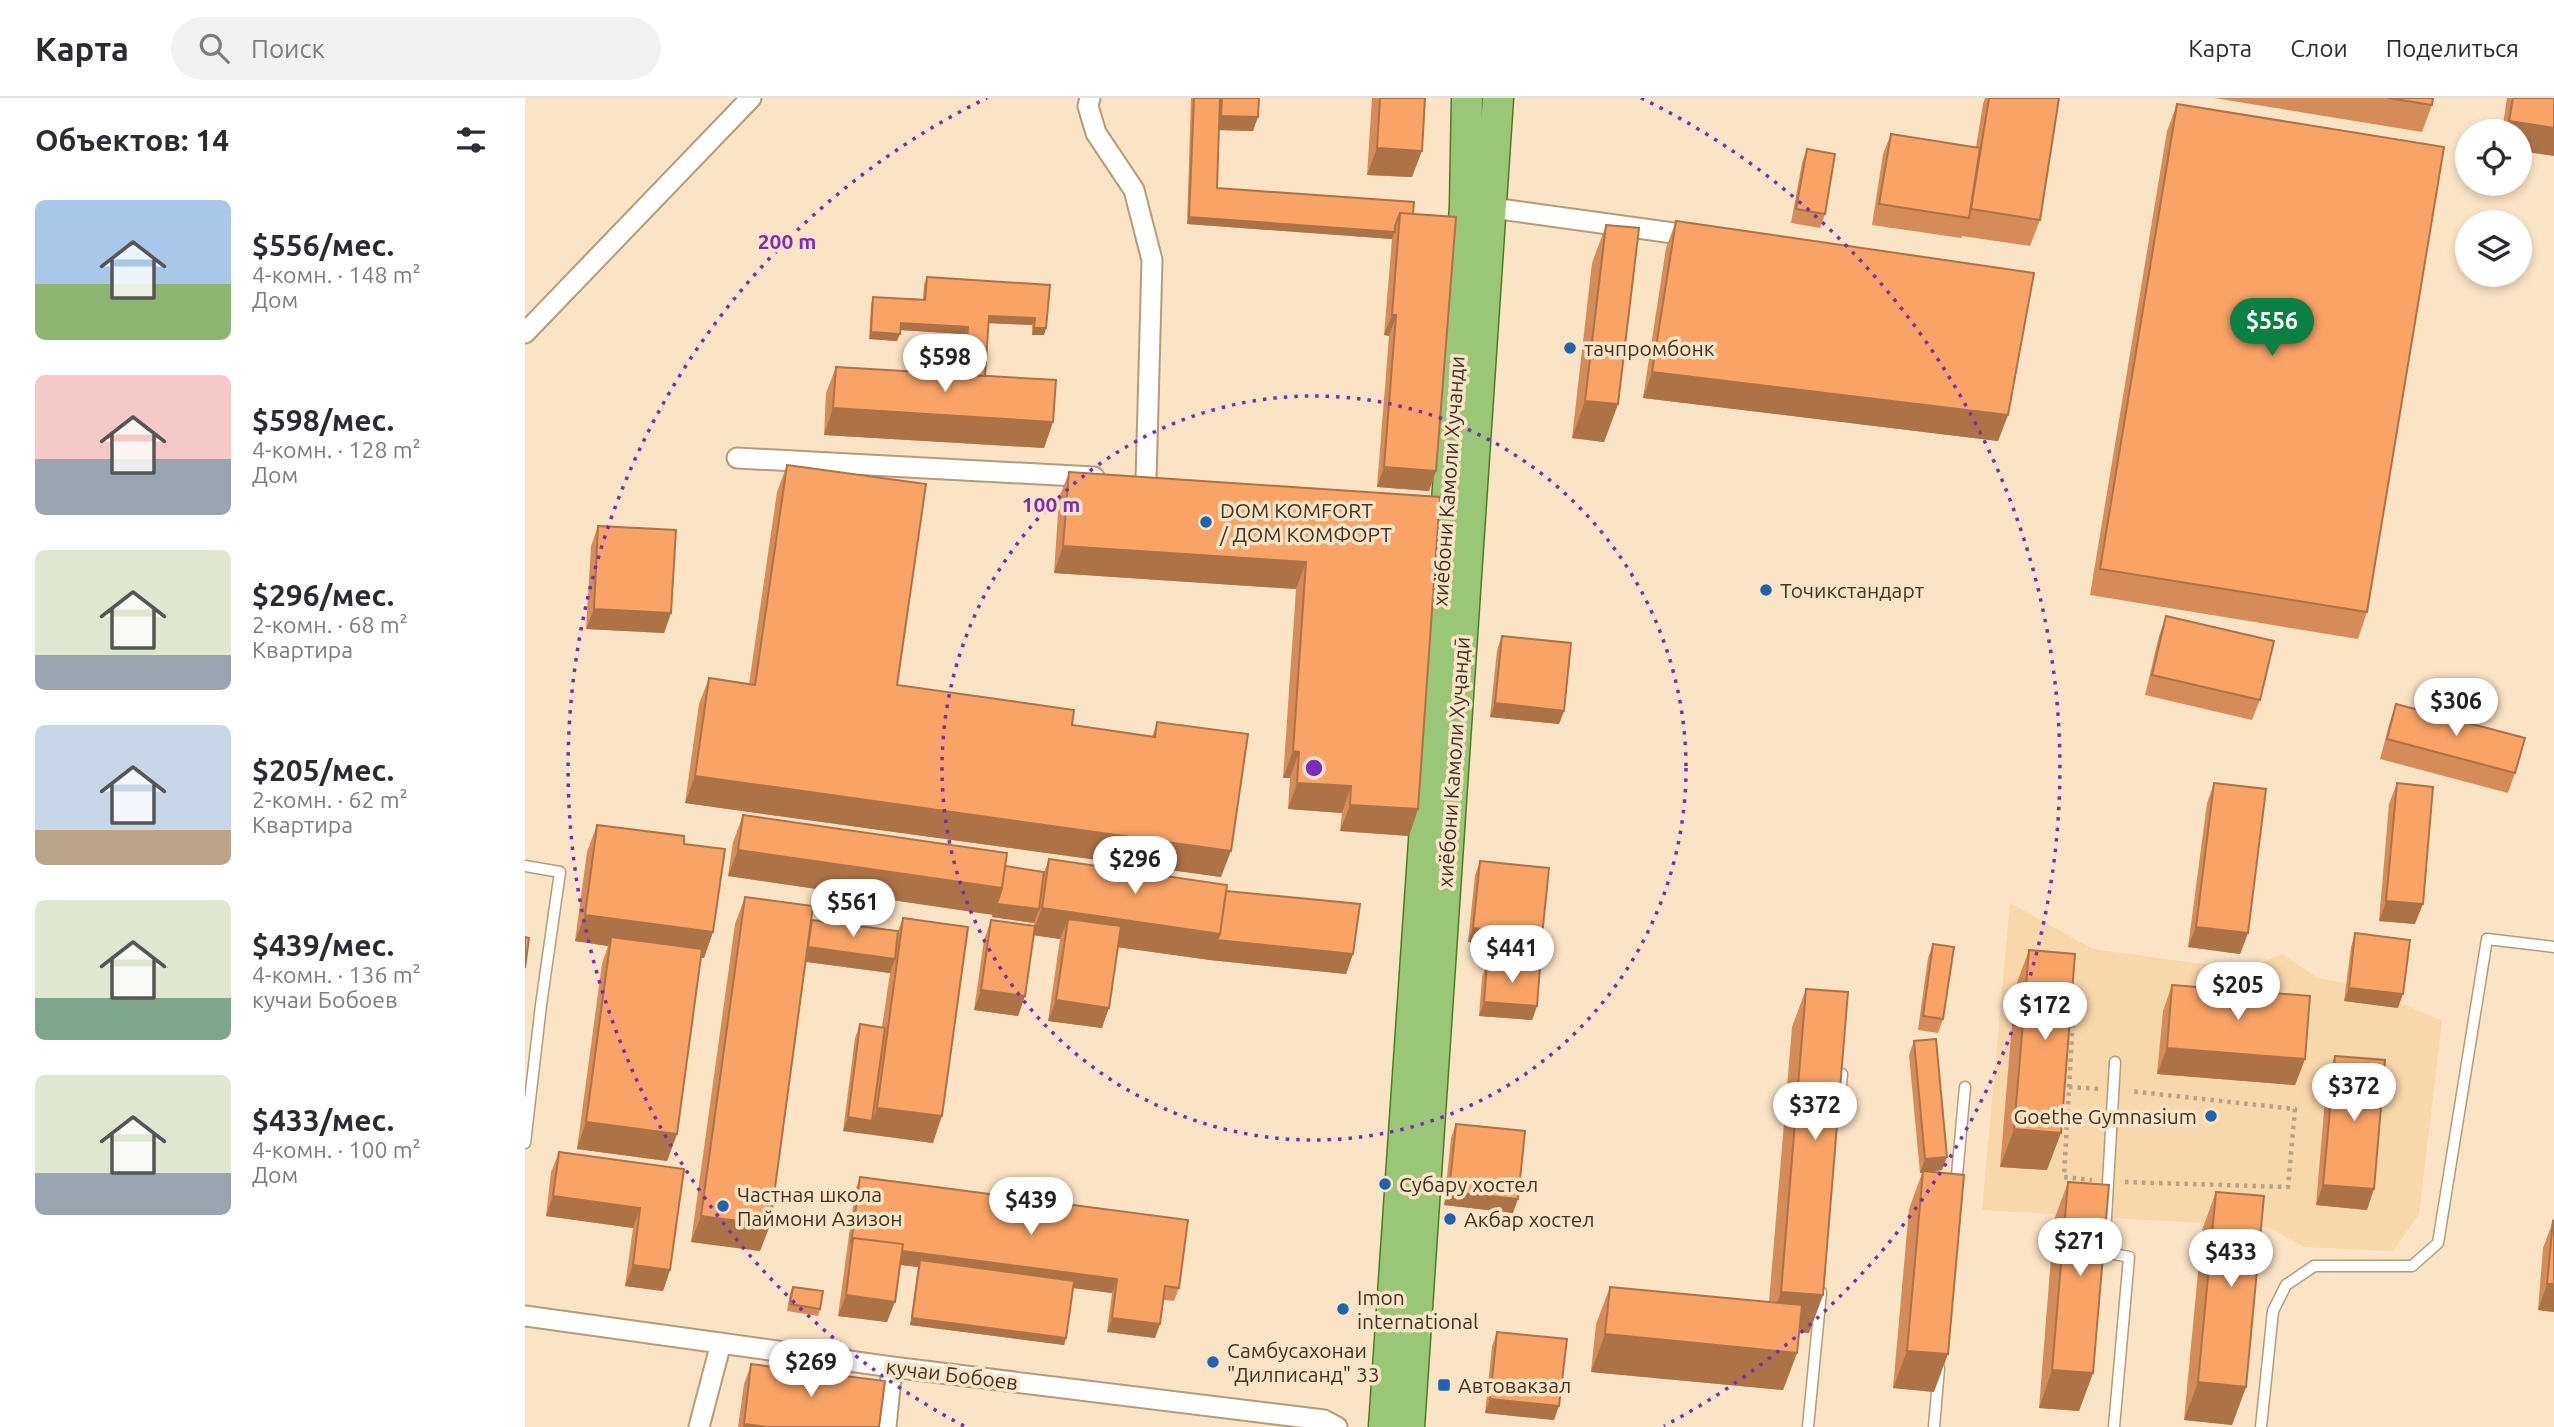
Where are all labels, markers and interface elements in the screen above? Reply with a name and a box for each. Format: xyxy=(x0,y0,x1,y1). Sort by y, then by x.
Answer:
search box xyxy=(171,17,661,80)
icon: search xyxy=(195,29,233,67)
text: Карта xyxy=(35,30,129,67)
text: Поиск xyxy=(251,34,325,63)
text: Карта xyxy=(2188,35,2252,62)
text: Слои xyxy=(2290,35,2348,62)
text: Поделиться xyxy=(2386,35,2519,62)
map controls xyxy=(2455,119,2532,287)
button: locate xyxy=(2455,119,2532,196)
icon: filters xyxy=(452,121,490,159)
text: Объектов: 14 xyxy=(35,123,229,157)
button: layers xyxy=(2455,210,2532,287)
icon: home xyxy=(91,228,175,312)
text: $556/мес. xyxy=(252,228,394,262)
text: 200 m xyxy=(758,229,816,253)
text: 4-комн. · 148 m² xyxy=(252,262,421,287)
text: Дом xyxy=(252,287,298,312)
pin: $556 xyxy=(2231,299,2313,358)
text: $556 xyxy=(2246,308,2298,333)
pin: $598 xyxy=(904,334,986,394)
place label: тачпромбонк xyxy=(1584,336,1715,360)
marker: тачпромбонк xyxy=(1562,340,1578,356)
text: $598 xyxy=(919,344,971,369)
street label: хиёбони Камоли Хучанди xyxy=(1427,355,1469,607)
icon: home xyxy=(91,403,175,487)
text: $598/мес. xyxy=(252,403,394,437)
text: 4-комн. · 128 m² xyxy=(252,437,421,462)
text: Дом xyxy=(252,462,298,487)
text: 100 m xyxy=(1022,492,1080,516)
place label: DOM KOMFORT / ДОМ КОМФОРТ xyxy=(1219,498,1392,546)
marker: DOM KOMFORT / ДОМ КОМФОРТ xyxy=(1198,514,1214,530)
icon: home xyxy=(91,578,175,662)
text: $296/мес. xyxy=(252,578,394,612)
place label: Точикстандарт xyxy=(1780,578,1925,602)
marker: Точикстандарт xyxy=(1758,582,1774,598)
text: 2-комн. · 68 m² xyxy=(252,612,408,637)
street label: хиёбони Камоли Хуҷандӣ xyxy=(1432,636,1474,888)
text: Квартира xyxy=(252,637,353,662)
pin: $306 xyxy=(2415,678,2497,738)
text: $306 xyxy=(2430,688,2482,713)
icon: home xyxy=(91,753,175,837)
text: $205/мес. xyxy=(252,753,394,787)
centre of rings xyxy=(1302,756,1326,780)
text: 2-комн. · 62 m² xyxy=(252,787,408,812)
text: Квартира xyxy=(252,812,353,837)
pin: $296 xyxy=(1094,836,1176,896)
text: $296 xyxy=(1109,846,1161,871)
pin: $561 xyxy=(812,880,894,939)
text: $561 xyxy=(827,889,879,914)
pin: $441 xyxy=(1471,926,1553,985)
icon: home xyxy=(91,928,175,1012)
text: $439/мес. xyxy=(252,928,394,962)
text: $441 xyxy=(1486,935,1538,960)
text: 4-комн. · 136 m² xyxy=(252,962,421,987)
pin: $205 xyxy=(2197,962,2279,1022)
text: $205 xyxy=(2212,972,2264,997)
pin: $172 xyxy=(2004,982,2086,1042)
text: кучаи Бобоев xyxy=(252,987,398,1012)
text: $172 xyxy=(2019,992,2071,1017)
pin: $372 xyxy=(2313,1063,2395,1123)
text: $372 xyxy=(2328,1073,2380,1098)
pin: $372 xyxy=(1774,1082,1856,1142)
text: $372 xyxy=(1789,1092,1841,1117)
icon: home xyxy=(91,1103,175,1187)
text: $433/мес. xyxy=(252,1103,394,1137)
place label: Goethe Gymnasium xyxy=(2013,1104,2197,1128)
marker: Goethe Gymnasium xyxy=(2203,1108,2219,1124)
text: 4-комн. · 100 m² xyxy=(252,1137,421,1162)
text: Дом xyxy=(252,1162,298,1187)
place label: Субару хостел xyxy=(1399,1172,1538,1196)
marker: Субару хостел xyxy=(1377,1176,1393,1192)
pin: $439 xyxy=(990,1178,1072,1237)
place label: Частная школа Паймони Азизон xyxy=(737,1182,903,1230)
text: $439 xyxy=(1005,1187,1057,1212)
marker: Частная школа Паймони Азизон xyxy=(715,1198,731,1214)
place label: Акбар хостел xyxy=(1464,1207,1595,1231)
marker: Акбар хостел xyxy=(1442,1211,1458,1227)
pin: $271 xyxy=(2039,1218,2121,1278)
text: $271 xyxy=(2054,1228,2106,1253)
pin: $433 xyxy=(2190,1230,2272,1289)
text: $433 xyxy=(2205,1239,2257,1264)
place label: Imon international xyxy=(1357,1285,1479,1333)
marker: Imon international xyxy=(1335,1301,1351,1317)
place label: Самбусахонаи "Дилписанд" 33 xyxy=(1227,1338,1380,1386)
pin: $269 xyxy=(770,1340,852,1399)
text: $269 xyxy=(785,1349,837,1374)
street label: кучаи Бобоев xyxy=(885,1354,1019,1394)
marker: Самбусахонаи "Дилписанд" 33 xyxy=(1205,1354,1221,1370)
place label: Автовакзал xyxy=(1458,1373,1571,1397)
marker: Автовакзал xyxy=(1436,1377,1452,1393)

